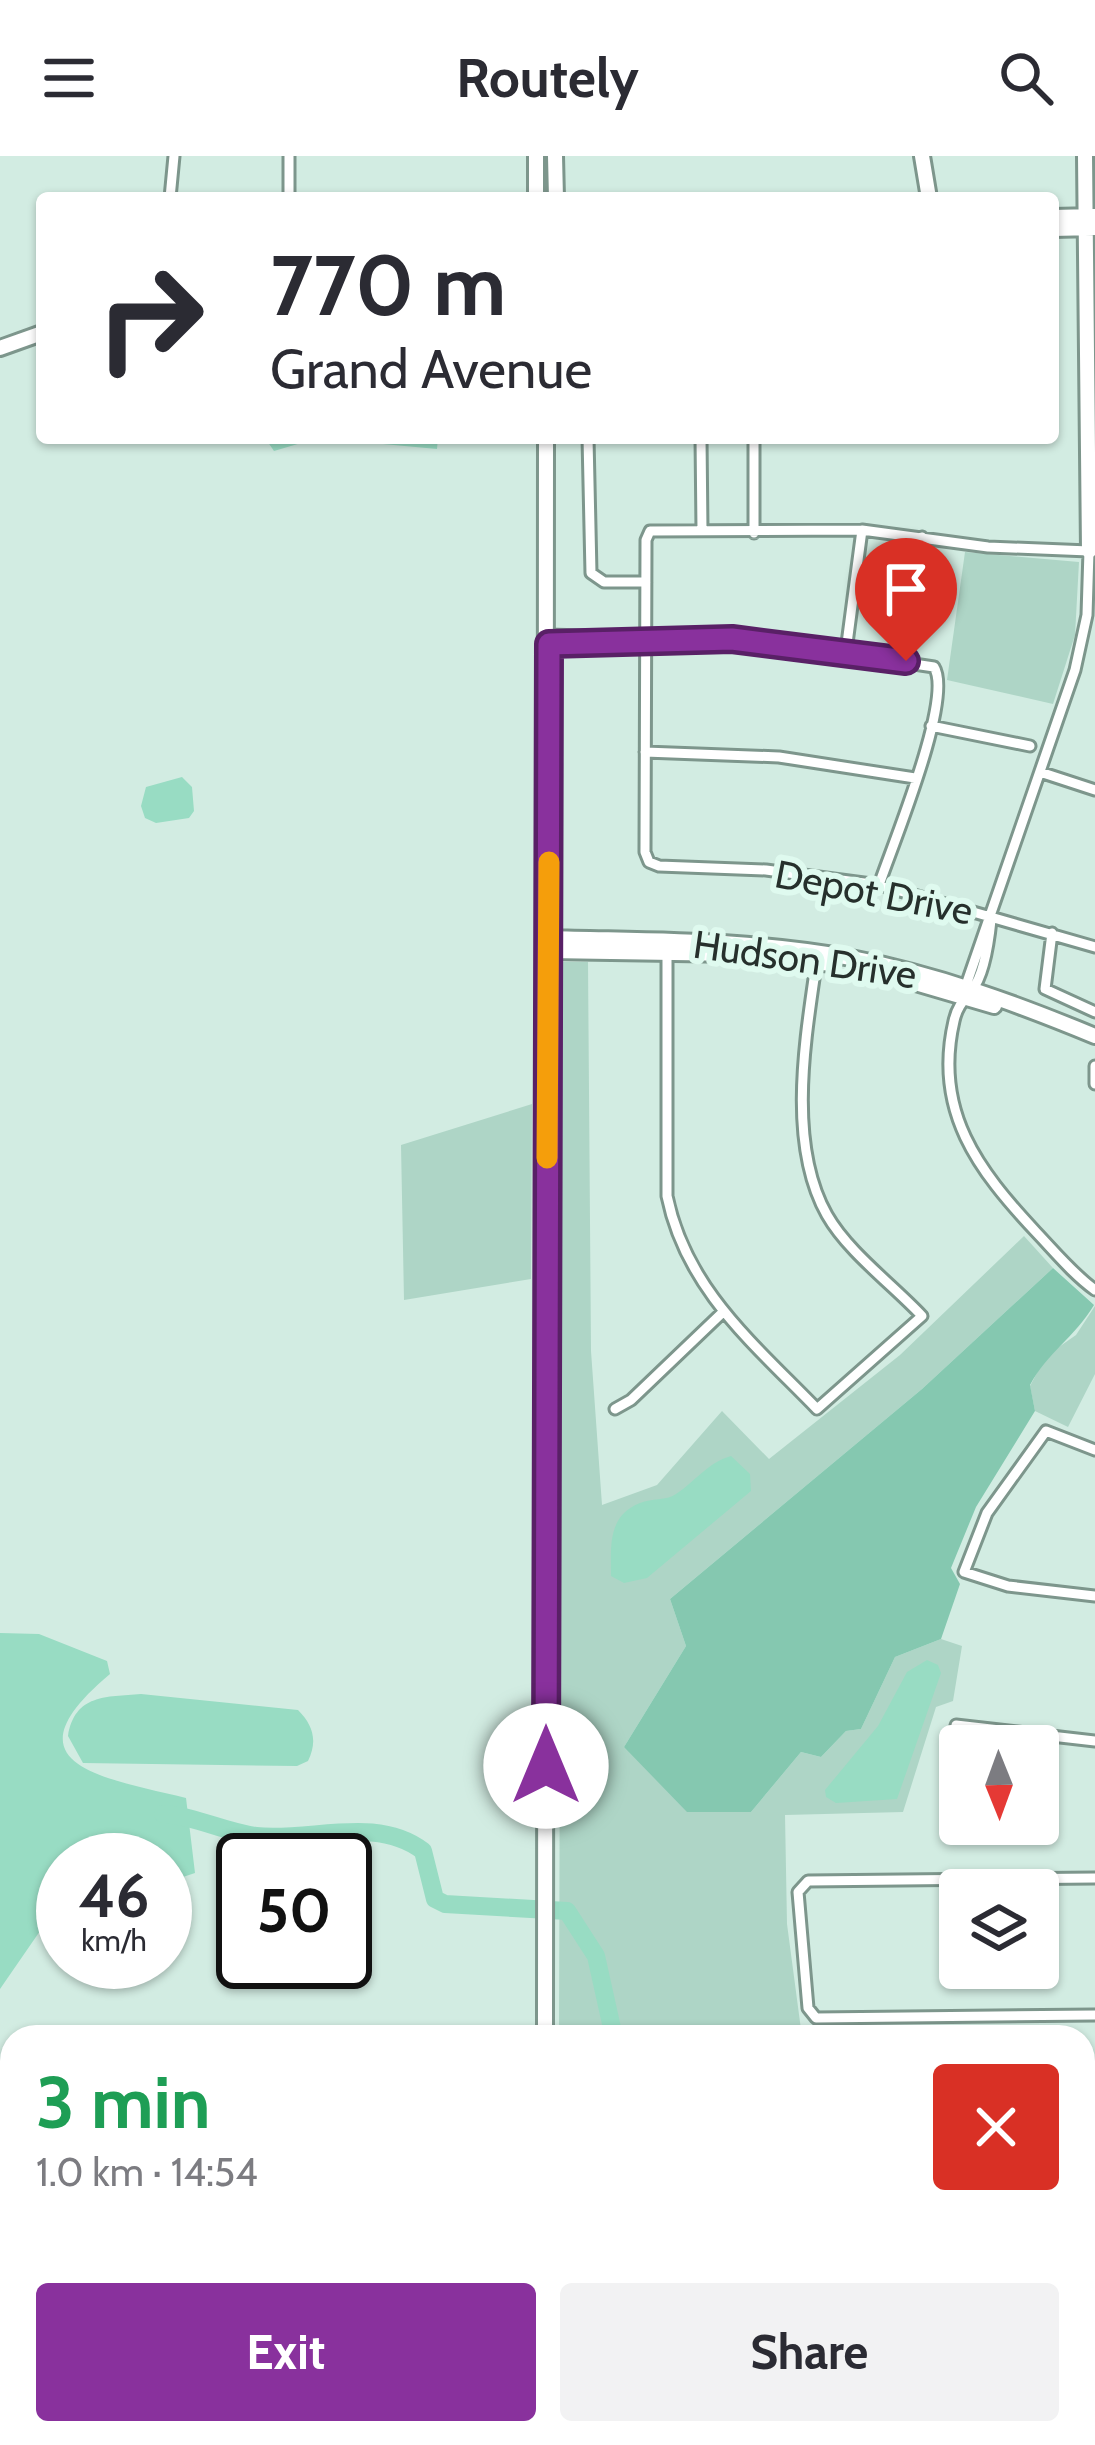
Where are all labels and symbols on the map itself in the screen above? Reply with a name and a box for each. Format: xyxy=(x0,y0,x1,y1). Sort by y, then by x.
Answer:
pin xyxy=(855,538,957,661)
street label: Depot Drive xyxy=(771,849,977,935)
street label: Hudson Drive xyxy=(690,920,920,998)
position arrow xyxy=(483,1703,609,1829)
north arrow xyxy=(939,1725,1059,1845)
speed limit sign: 50 xyxy=(216,1833,372,1989)

